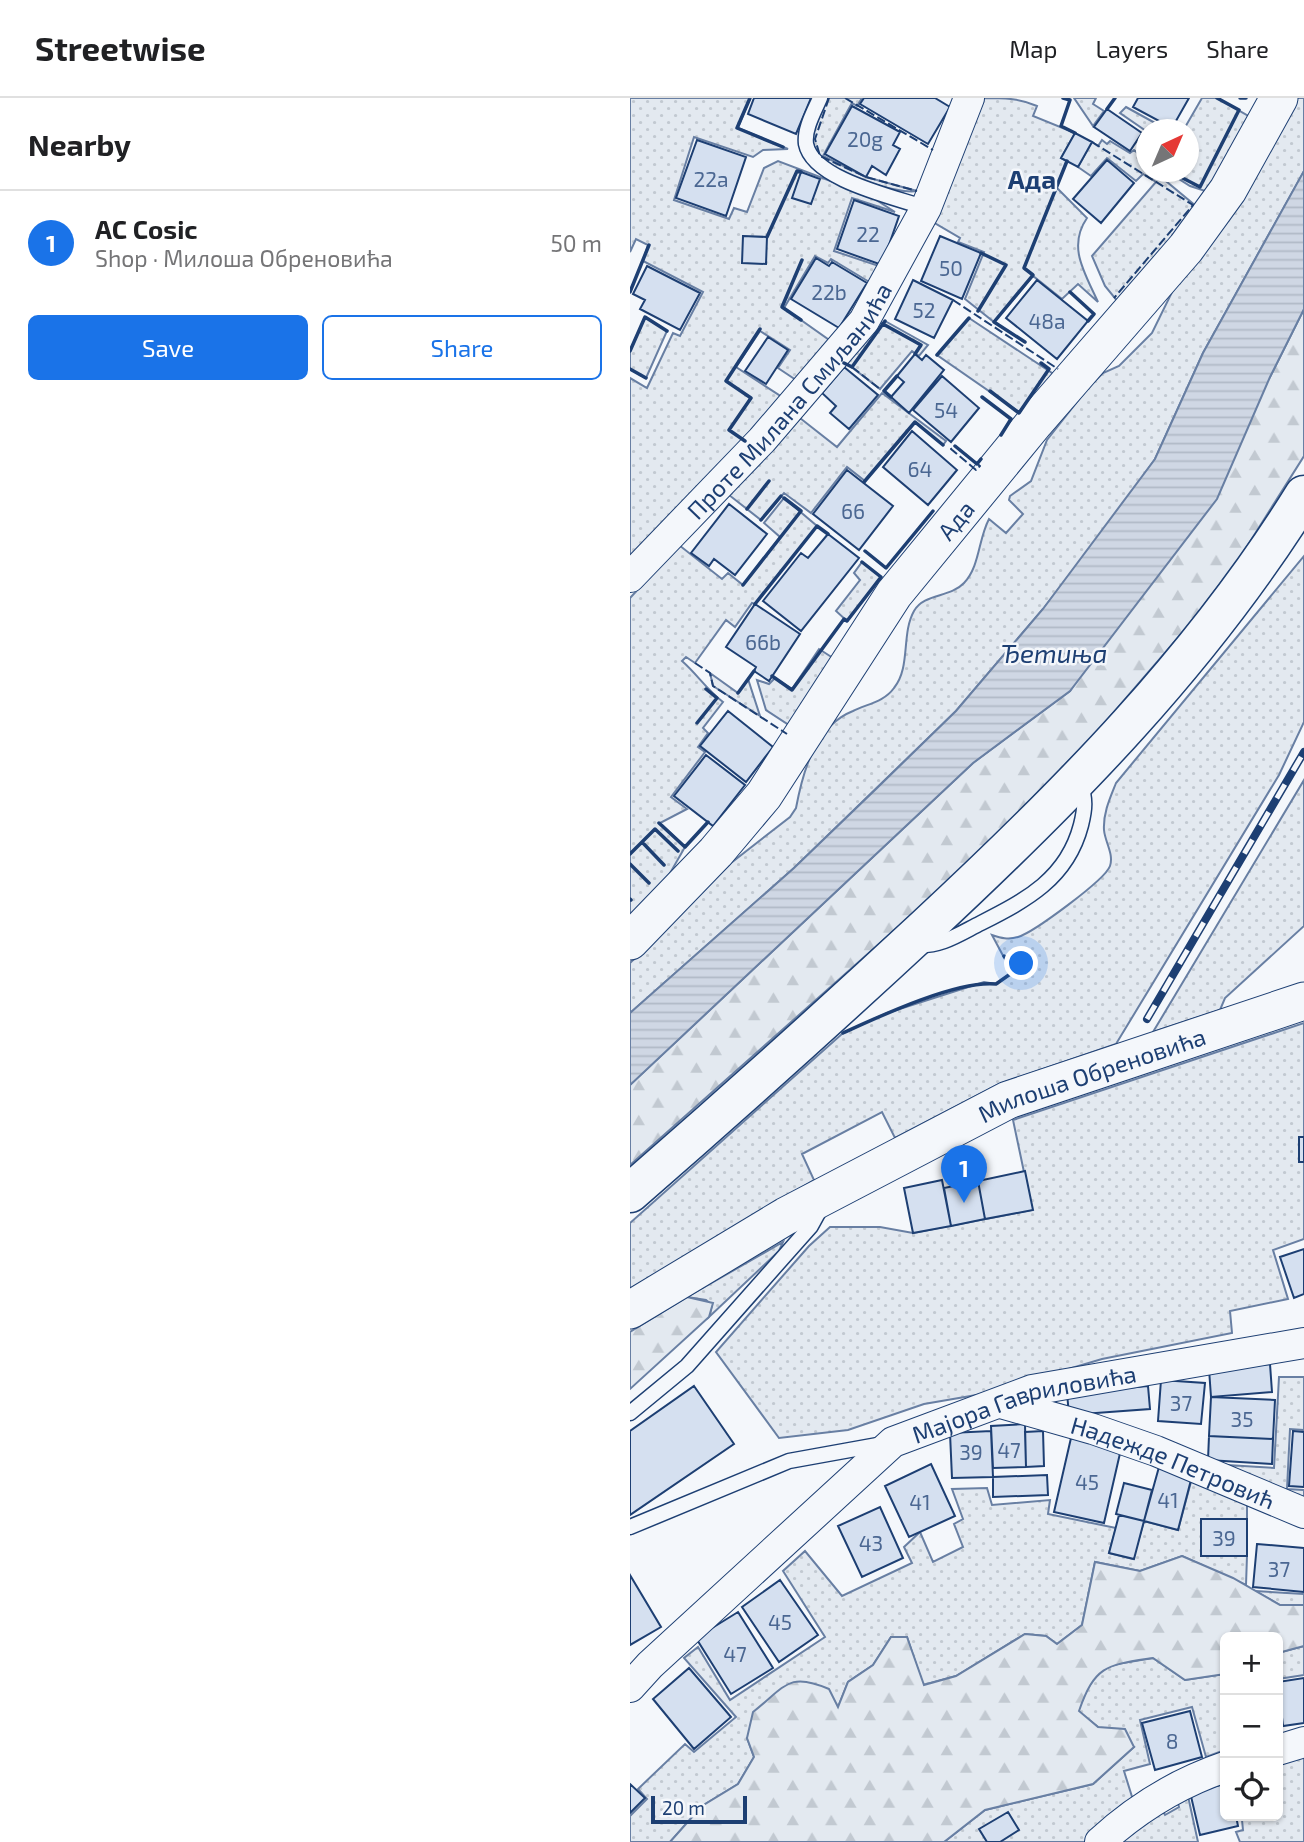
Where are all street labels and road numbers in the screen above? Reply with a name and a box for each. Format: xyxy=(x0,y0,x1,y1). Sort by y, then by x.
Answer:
street label: Проте Милана Смиљанића xyxy=(680,277,897,524)
street label: Ада xyxy=(930,494,980,545)
street label: Милоша Обреновића xyxy=(973,1021,1209,1128)
street label: Мајора Гавриловића xyxy=(908,1358,1138,1448)
street label: Надежде Петровић xyxy=(1068,1409,1280,1514)

